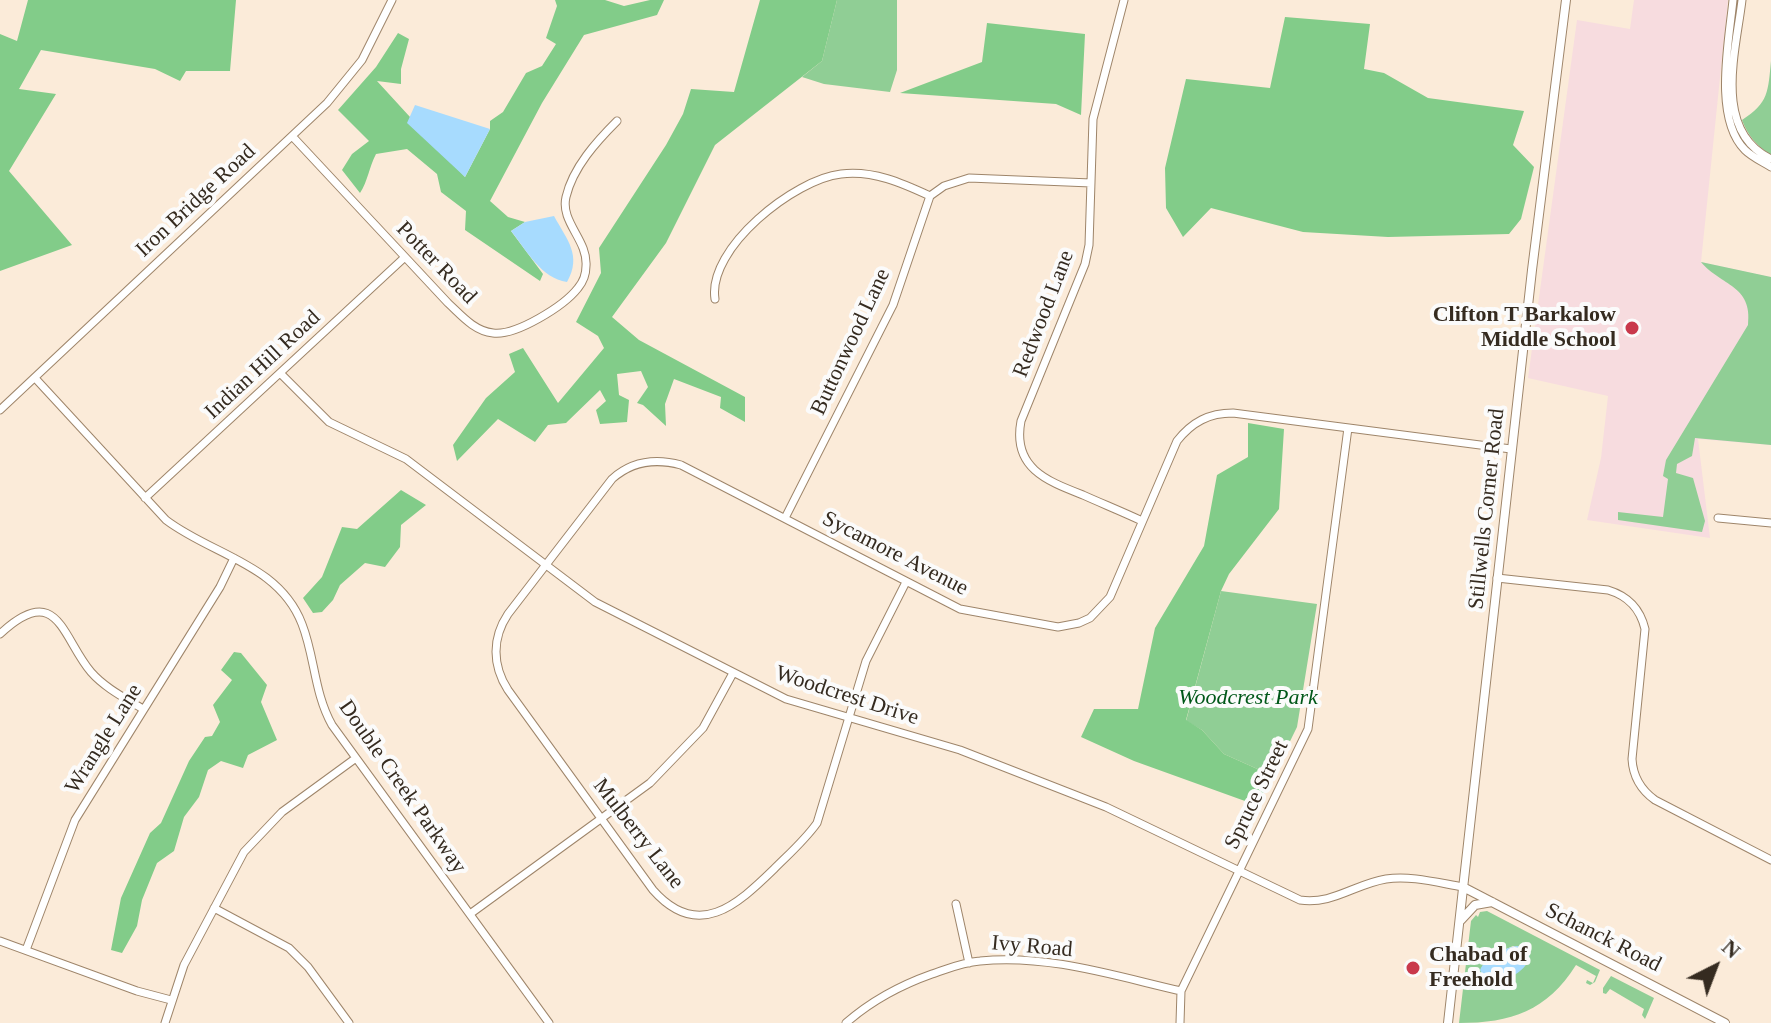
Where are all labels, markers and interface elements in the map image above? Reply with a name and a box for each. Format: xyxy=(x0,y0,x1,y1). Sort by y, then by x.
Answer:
street label: Iron Bridge Road xyxy=(131,139,261,263)
street label: Potter Road xyxy=(390,216,482,310)
street label: Redwood Lane xyxy=(1008,247,1080,381)
street label: Buttonwood Lane xyxy=(806,265,896,419)
place label: Clifton T Barkalow Middle School xyxy=(1433,302,1616,354)
street label: Indian Hill Road xyxy=(200,305,326,425)
marker: Clifton T Barkalow Middle School xyxy=(1623,319,1641,337)
street label: Stillwells Corner Road xyxy=(1463,407,1511,611)
street label: Sycamore Avenue xyxy=(818,506,972,602)
street label: Woodcrest Drive xyxy=(772,660,922,732)
street label: Wrangle Lane xyxy=(60,679,148,799)
park label: Woodcrest Park xyxy=(1178,685,1318,711)
street label: Double Creek Parkway xyxy=(332,695,472,879)
street label: Spruce Street xyxy=(1219,736,1295,854)
street label: Mulberry Lane xyxy=(587,774,689,894)
street label: Schanck Road xyxy=(1541,898,1665,978)
north arrow xyxy=(1675,927,1755,1007)
street label: Ivy Road xyxy=(990,930,1074,964)
text: N xyxy=(1717,934,1746,963)
place label: Chabad of Freehold xyxy=(1429,942,1527,994)
marker: Chabad of Freehold xyxy=(1404,959,1422,977)

